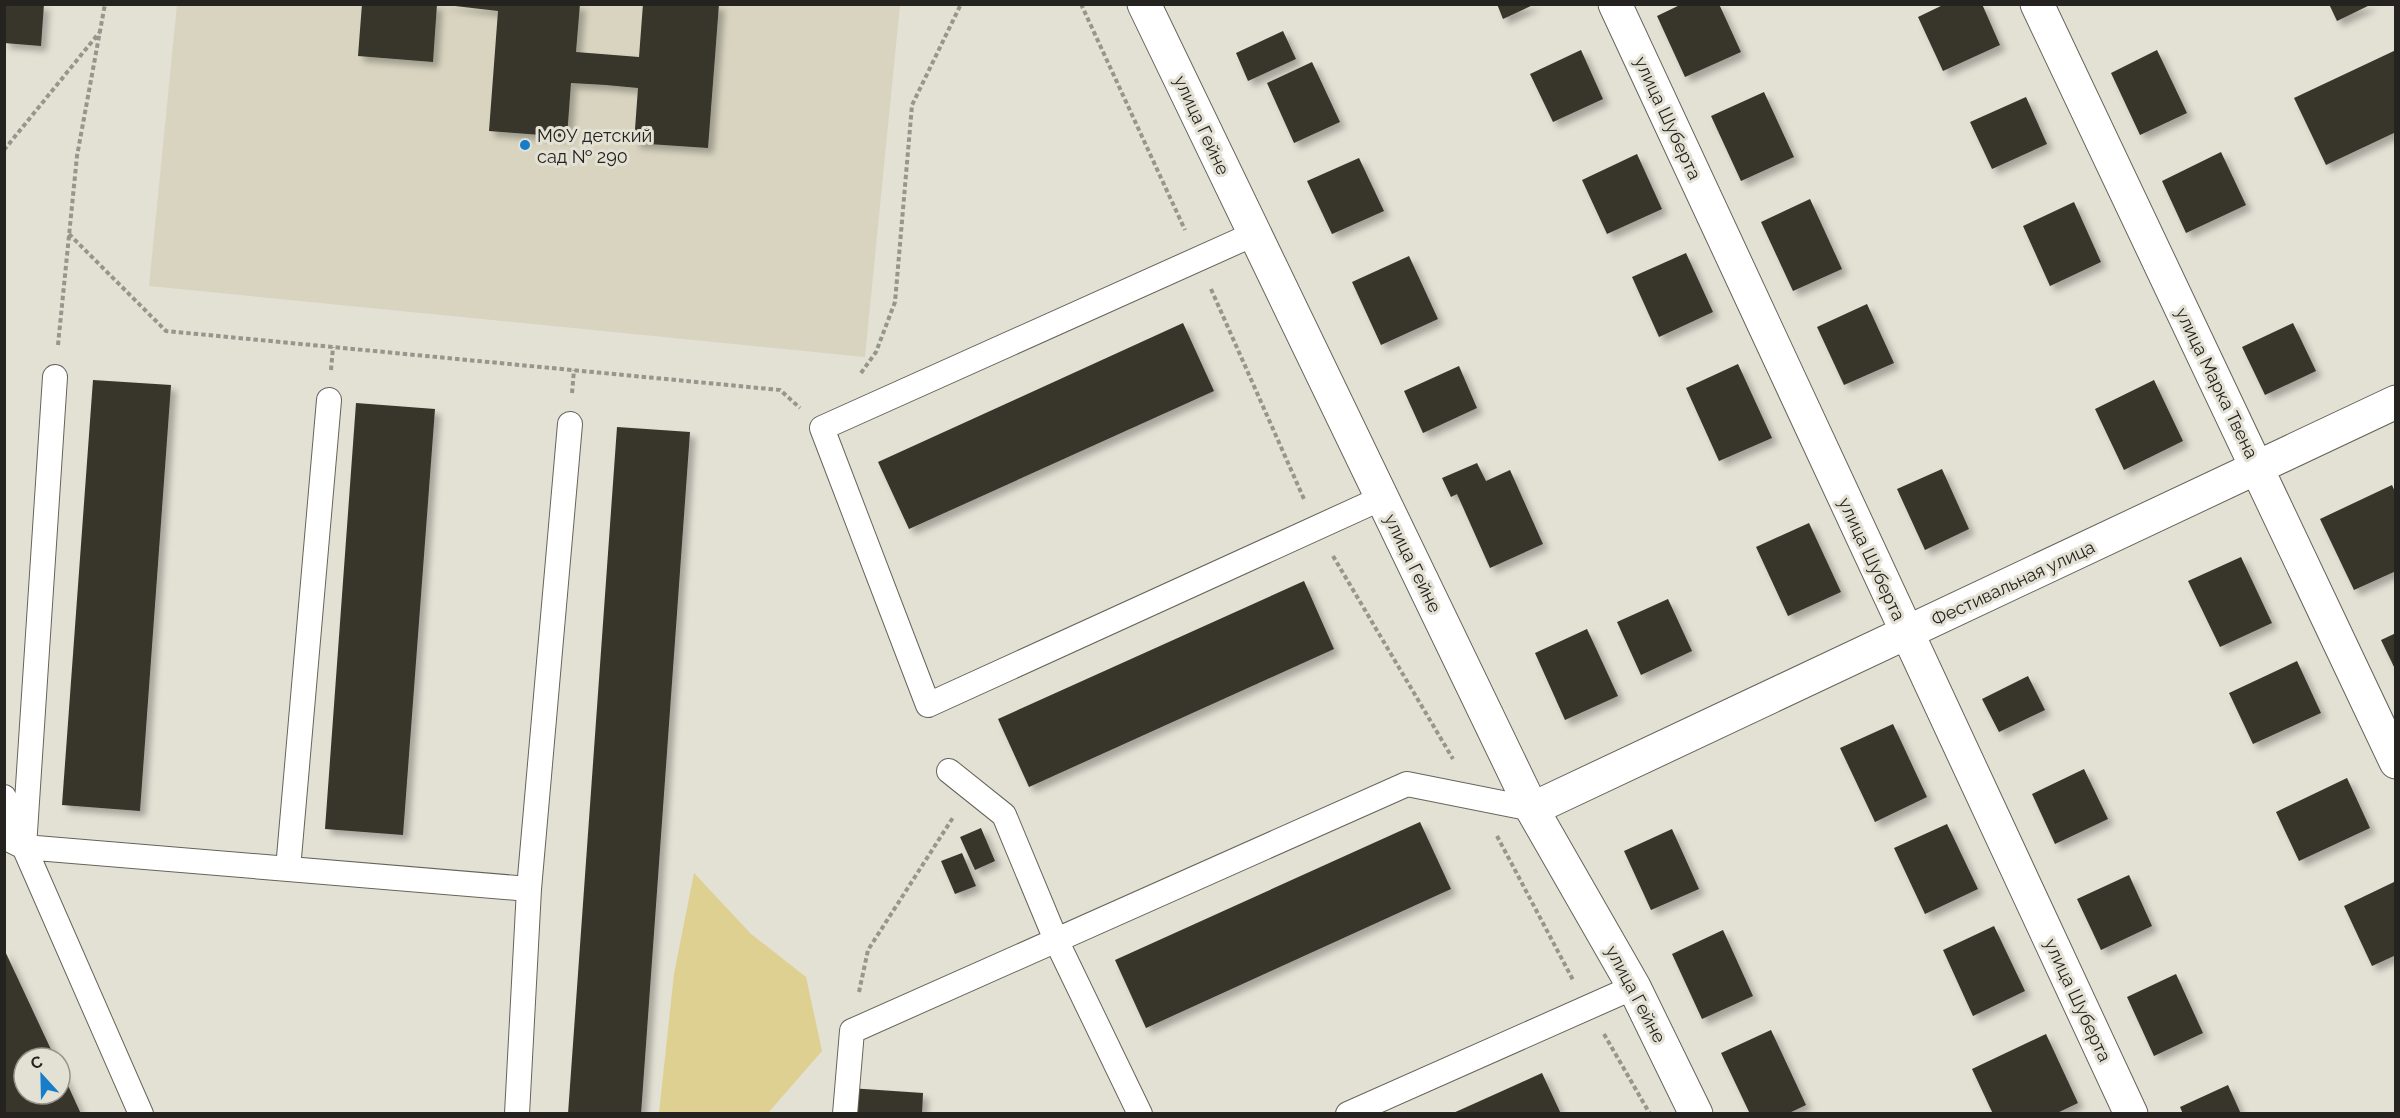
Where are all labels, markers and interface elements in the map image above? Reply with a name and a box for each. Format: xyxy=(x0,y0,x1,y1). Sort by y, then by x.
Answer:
street label: улица Шуберта xyxy=(1630,53,1706,183)
street label: улица Гейне xyxy=(1170,72,1234,178)
place label: МОУ детский сад № 290 xyxy=(537,125,652,167)
marker: МОУ детский сад № 290 xyxy=(518,138,532,152)
street label: улица Марка Твена xyxy=(2171,304,2263,462)
street label: улица Шуберта xyxy=(1834,494,1910,624)
street label: улица Гейне xyxy=(1380,510,1446,616)
street label: Фестивальная улица xyxy=(1928,536,2098,630)
street label: улица Шуберта xyxy=(2040,935,2116,1065)
street label: улица Гейне xyxy=(1602,942,1671,1047)
north arrow xyxy=(12,1046,72,1106)
text: С xyxy=(28,1052,45,1073)

